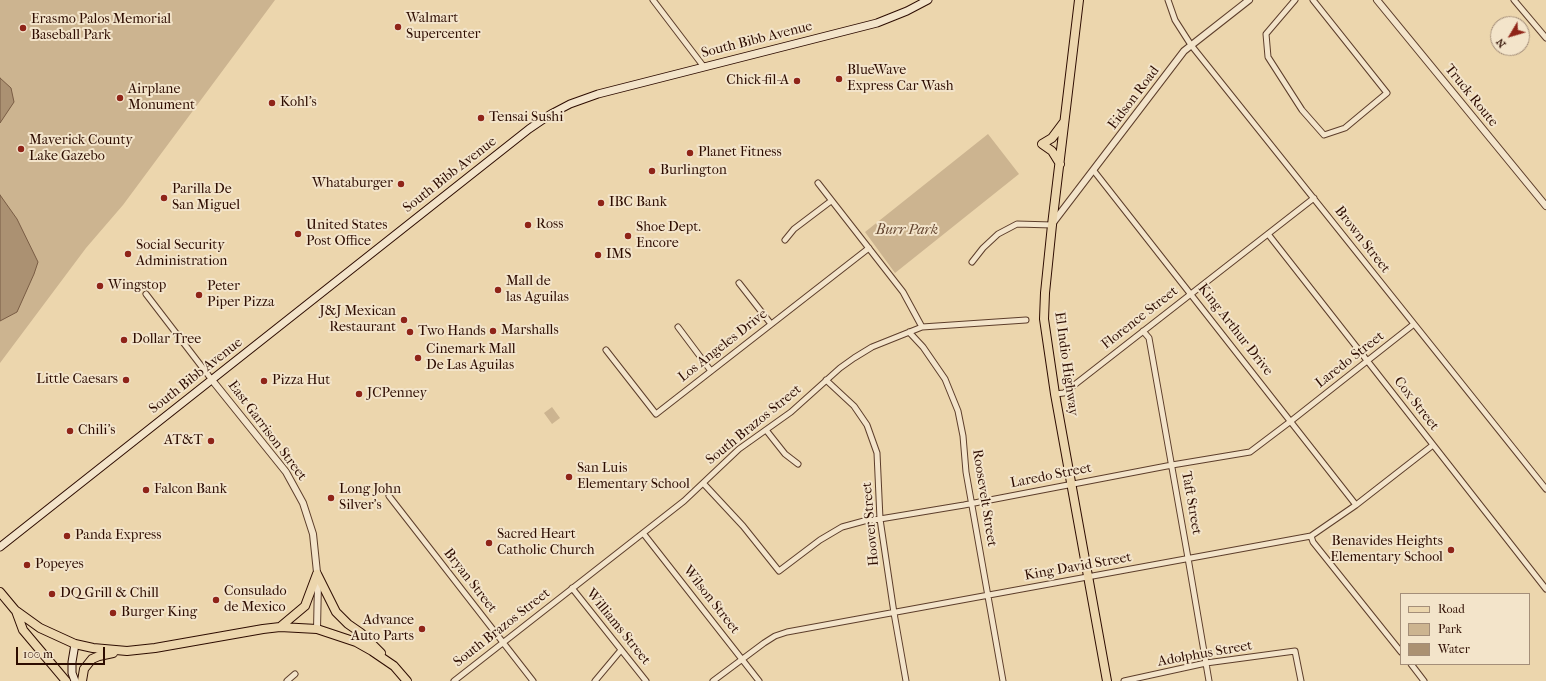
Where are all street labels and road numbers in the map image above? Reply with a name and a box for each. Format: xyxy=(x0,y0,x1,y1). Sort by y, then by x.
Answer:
street label: South Bibb Avenue xyxy=(700,18,814,62)
street label: Truck Route xyxy=(1441,61,1501,131)
street label: Eidson Road xyxy=(1105,63,1163,133)
street label: South Bibb Avenue xyxy=(400,133,500,217)
street label: Brown Street xyxy=(1331,203,1393,277)
street label: King Arthur Drive xyxy=(1194,281,1276,379)
street label: Florence Street xyxy=(1098,283,1182,353)
street label: Los Angeles Drive xyxy=(675,306,771,386)
street label: El Indio Highway xyxy=(1050,311,1082,417)
street label: Laredo Street xyxy=(1312,328,1388,392)
street label: South Bibb Avenue xyxy=(146,334,246,418)
street label: Cox Street xyxy=(1390,374,1442,434)
street label: East Garrison Street xyxy=(224,378,310,484)
street label: South Brazos Street xyxy=(703,381,805,469)
street label: Roosevelt Street xyxy=(968,448,1000,548)
street label: Laredo Street xyxy=(1009,460,1093,492)
street label: Taft Street xyxy=(1177,470,1205,536)
street label: Hoover Street xyxy=(859,481,883,567)
street label: Bryan Street xyxy=(440,546,500,616)
street label: King David Street xyxy=(1023,549,1133,585)
street label: Wilson Street xyxy=(679,563,743,637)
street label: South Brazos Street xyxy=(450,585,554,671)
street label: Williams Street xyxy=(582,586,654,668)
street label: Adolphus Street xyxy=(1156,637,1254,671)

